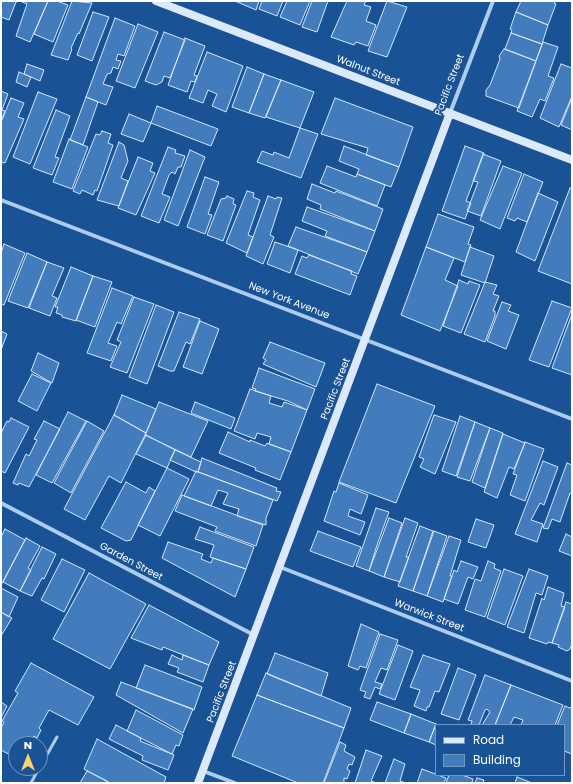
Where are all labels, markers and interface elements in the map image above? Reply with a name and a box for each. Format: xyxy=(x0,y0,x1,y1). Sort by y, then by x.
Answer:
street label: Walnut Street xyxy=(334,53,402,89)
street label: Pacific Street xyxy=(433,53,467,117)
street label: New York Avenue xyxy=(247,280,331,322)
street label: Pacific Street xyxy=(319,357,353,421)
street label: Garden Street xyxy=(97,540,165,584)
street label: Warwick Street xyxy=(392,597,466,635)
street label: Pacific Street xyxy=(205,660,239,724)
legend xyxy=(435,724,565,776)
text: Road xyxy=(473,731,504,748)
north arrow xyxy=(8,736,48,776)
text: N xyxy=(24,737,32,753)
text: Building xyxy=(473,751,521,768)

